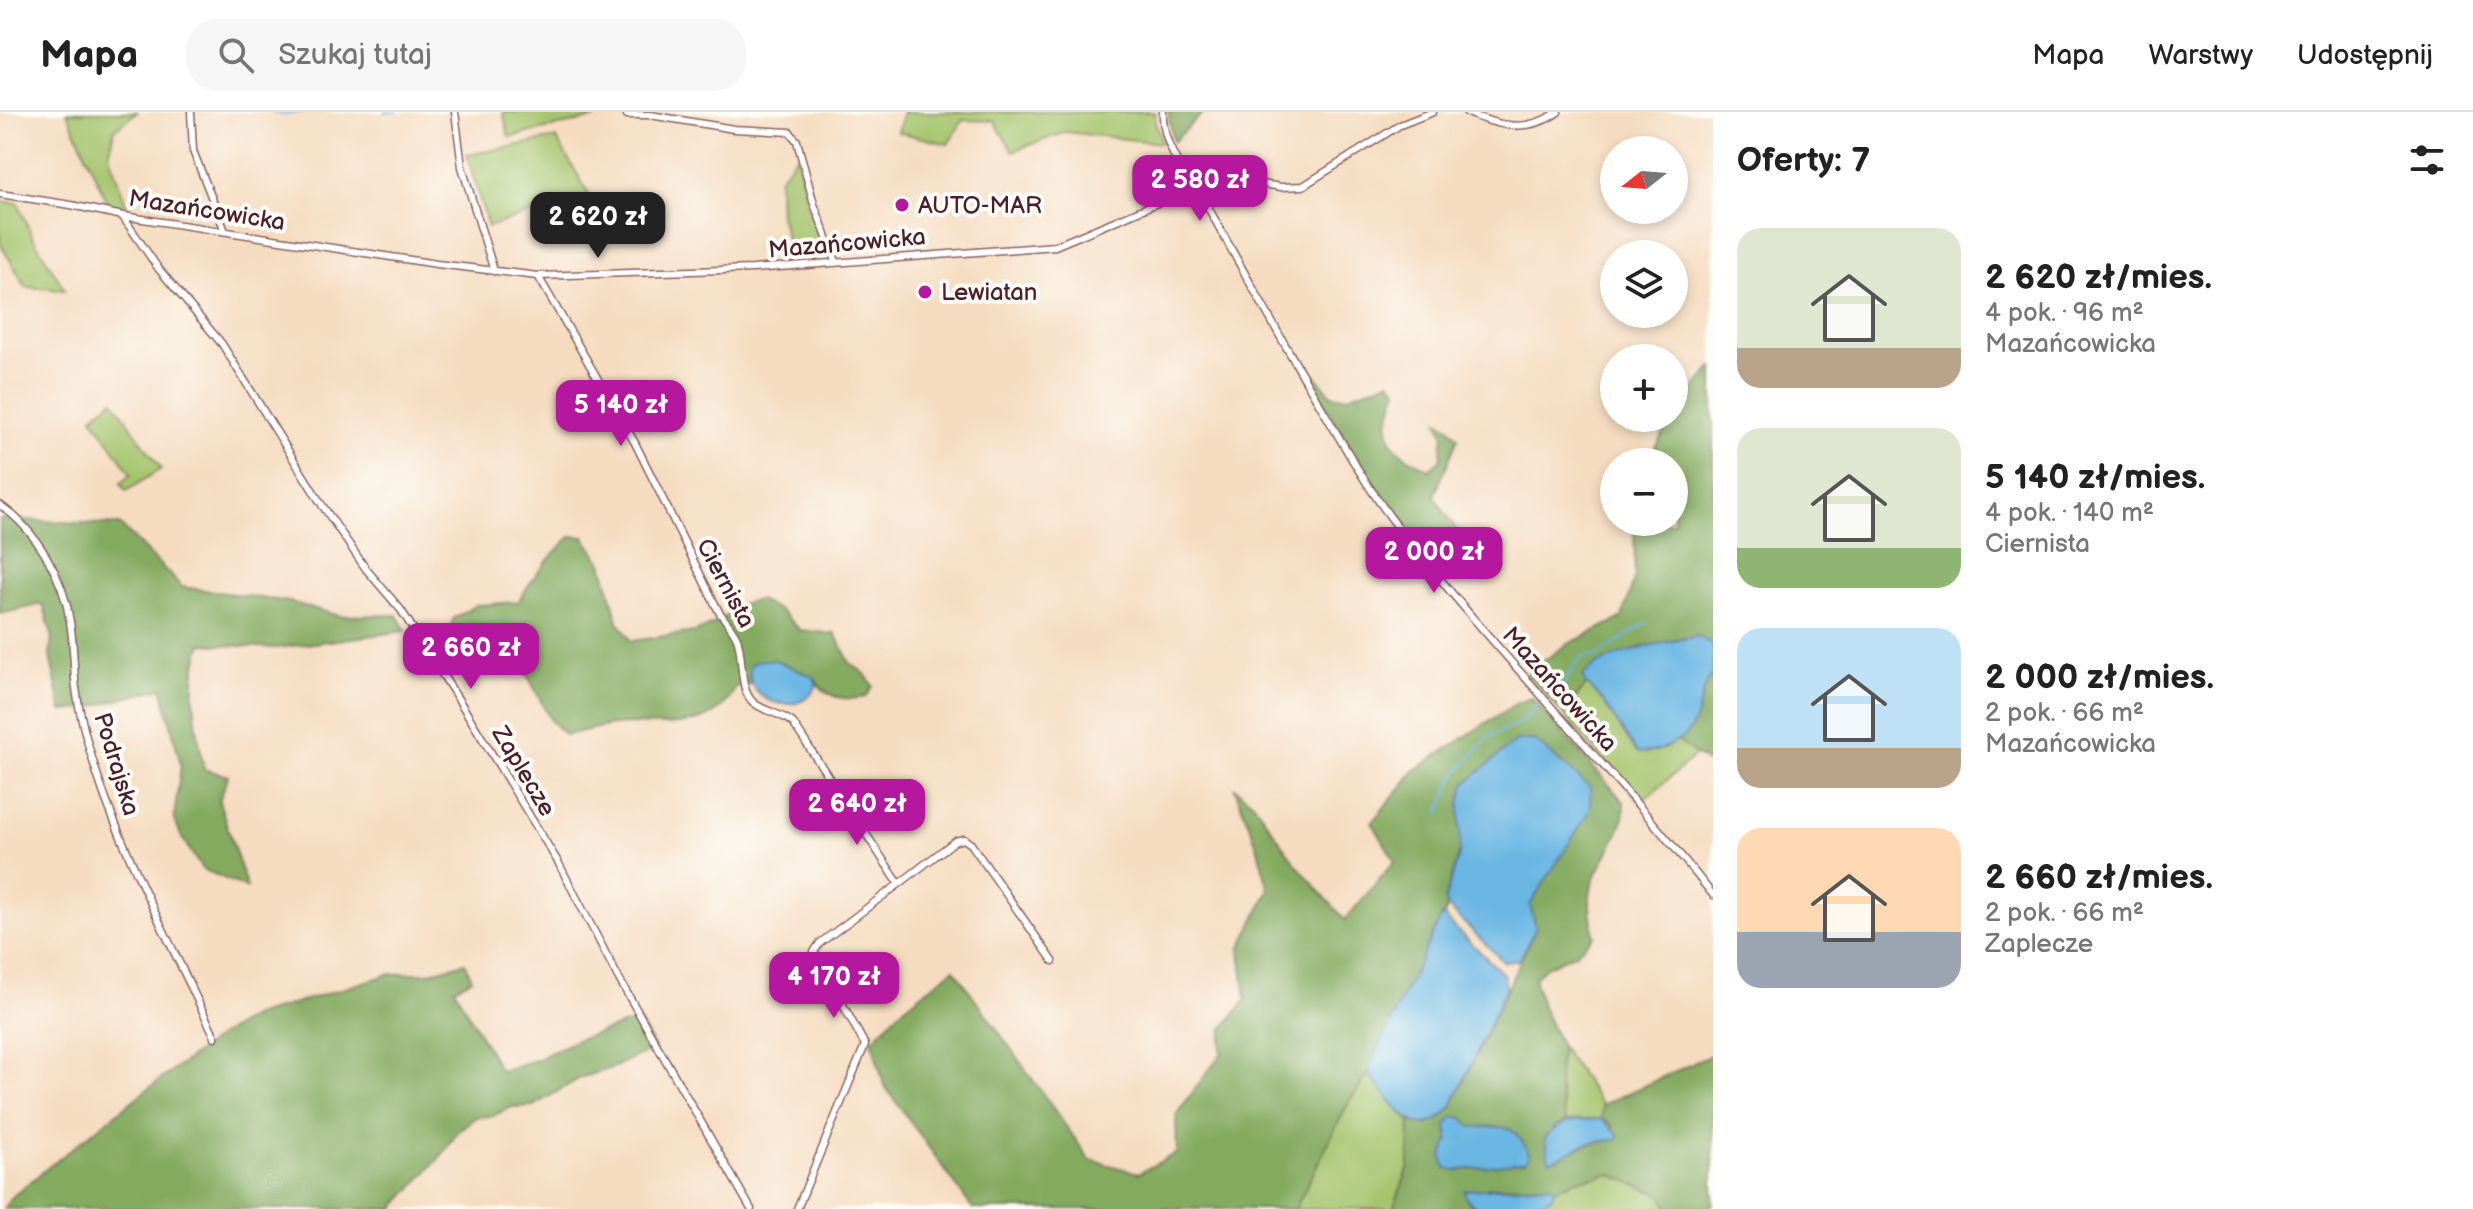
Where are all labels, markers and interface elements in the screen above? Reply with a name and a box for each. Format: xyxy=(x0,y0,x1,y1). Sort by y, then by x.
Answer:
search box xyxy=(186,19,746,91)
text: Mapa xyxy=(40,33,138,78)
icon: search xyxy=(214,33,258,77)
text: Szukaj tutaj xyxy=(278,37,432,73)
text: Mapa xyxy=(2032,39,2104,72)
text: Warstwy xyxy=(2148,39,2253,72)
text: Udostępnij xyxy=(2297,39,2433,72)
north arrow xyxy=(1600,136,1688,224)
map controls xyxy=(1600,136,1688,536)
icon: filters xyxy=(2405,138,2449,182)
text: Oferty: 7 xyxy=(1737,140,1870,181)
pin: 2 580 zł xyxy=(1117,155,1283,223)
text: 2 580 zł xyxy=(1150,165,1250,196)
street label: Mazańcowicka xyxy=(127,184,287,237)
place label: AUTO-MAR xyxy=(918,191,1042,220)
pin: 2 620 zł xyxy=(515,192,681,260)
marker: AUTO-MAR xyxy=(893,196,911,214)
text: 2 620 zł xyxy=(548,202,648,233)
street label: Mazańcowicka xyxy=(767,222,927,265)
button: layers xyxy=(1600,240,1688,328)
text: 2 620 zł/mies. xyxy=(1985,257,2212,298)
icon: home xyxy=(1801,260,1897,356)
place label: Lewiatan xyxy=(941,278,1037,307)
marker: Lewiatan xyxy=(916,283,934,301)
text: 4 pok. · 96 m² xyxy=(1985,298,2144,329)
text: Mazańcowicka xyxy=(1985,329,2156,360)
button: + xyxy=(1600,344,1688,432)
pin: 5 140 zł xyxy=(538,380,704,448)
text: 5 140 zł xyxy=(574,390,668,421)
button: − xyxy=(1600,448,1688,536)
text: 5 140 zł/mies. xyxy=(1985,457,2205,498)
icon: home xyxy=(1801,460,1897,556)
text: 4 pok. · 140 m² xyxy=(1985,498,2154,529)
pin: 2 000 zł xyxy=(1351,527,1517,595)
text: Ciernista xyxy=(1985,529,2090,560)
street label: Ciernista xyxy=(690,534,761,633)
text: 2 000 zł xyxy=(1384,537,1484,568)
street label: Mazańcowicka xyxy=(1496,621,1623,758)
pin: 2 660 zł xyxy=(388,623,554,691)
text: 2 660 zł xyxy=(421,633,521,664)
text: 2 000 zł/mies. xyxy=(1985,657,2214,698)
icon: home xyxy=(1801,660,1897,756)
text: 2 pok. · 66 m² xyxy=(1985,698,2144,729)
street label: Podrajska xyxy=(87,709,146,819)
street label: Zaplecze xyxy=(485,720,562,821)
text: Mazańcowicka xyxy=(1985,729,2156,760)
pin: 2 640 zł xyxy=(774,779,940,847)
text: 2 640 zł xyxy=(807,789,907,820)
text: 2 660 zł/mies. xyxy=(1985,857,2213,898)
icon: home xyxy=(1801,860,1897,956)
text: 2 pok. · 66 m² xyxy=(1985,898,2144,929)
text: Zaplecze xyxy=(1985,929,2093,960)
pin: 4 170 zł xyxy=(751,952,917,1020)
text: 4 170 zł xyxy=(787,962,881,993)

